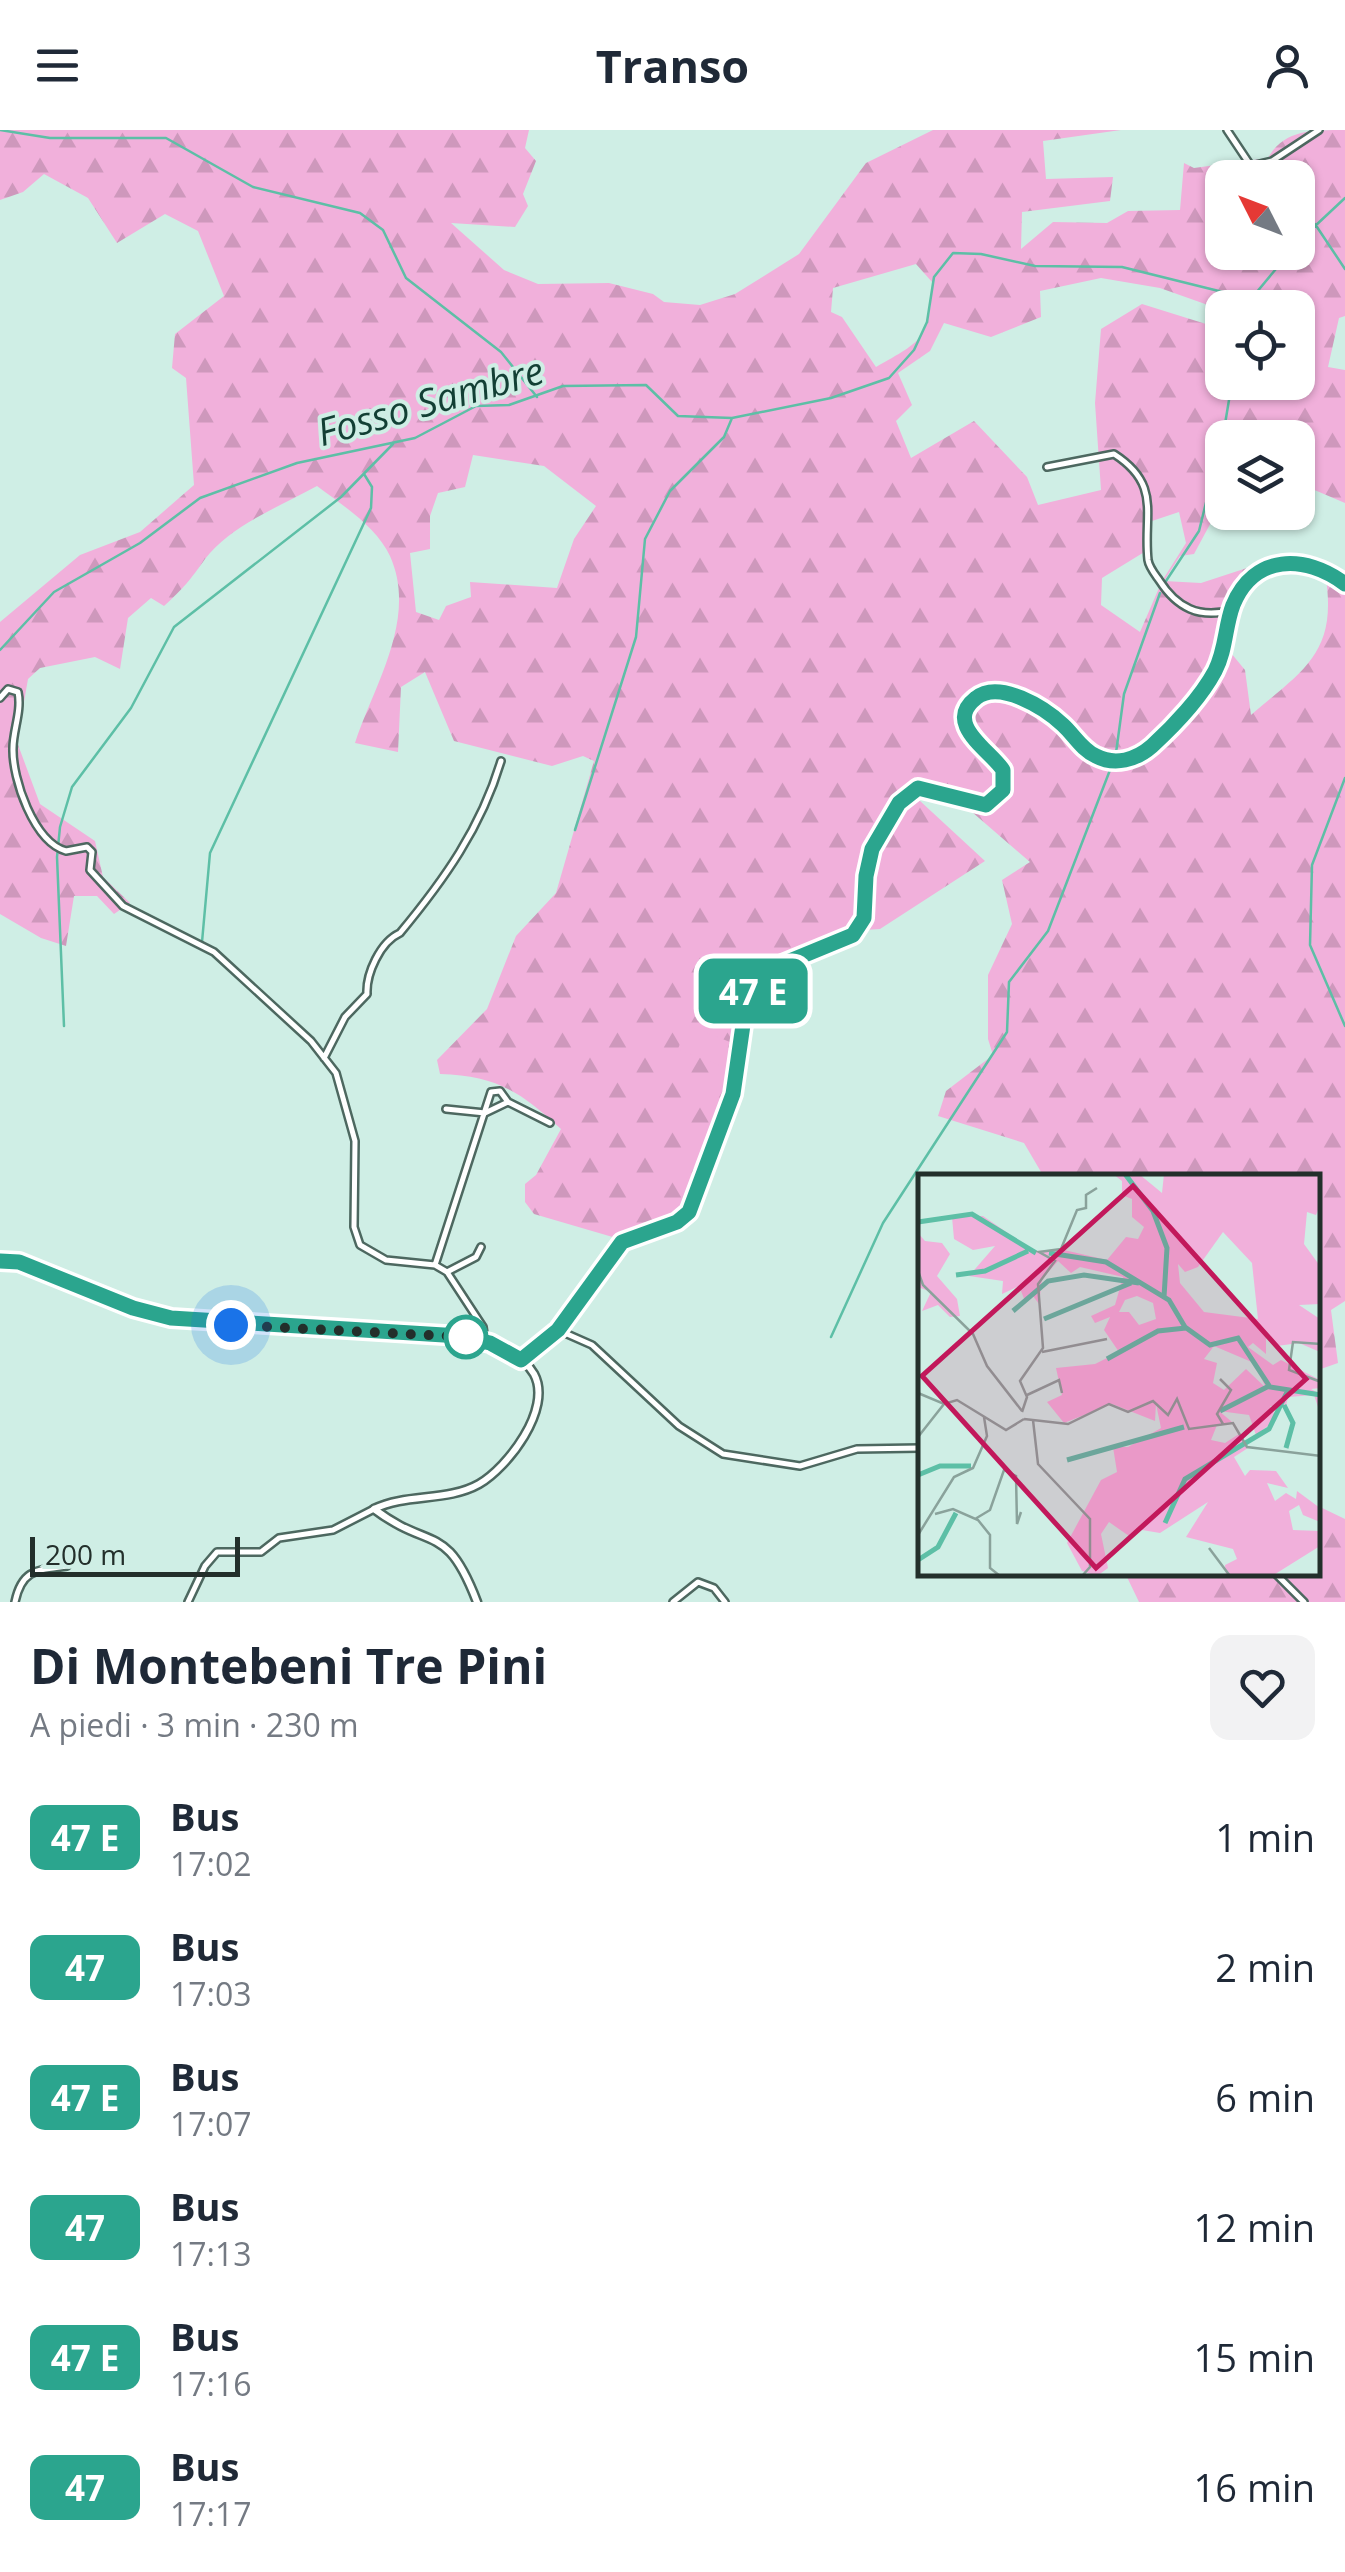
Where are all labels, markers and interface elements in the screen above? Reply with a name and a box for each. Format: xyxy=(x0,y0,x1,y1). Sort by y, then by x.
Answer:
text: Transo xyxy=(596,35,749,96)
icon: menu xyxy=(30,38,85,93)
icon: person xyxy=(1260,38,1315,93)
north arrow xyxy=(1205,160,1315,270)
map controls xyxy=(1205,160,1315,530)
button: locate xyxy=(1205,290,1315,400)
water label: Fosso Sambre xyxy=(311,343,549,457)
button: layers xyxy=(1205,420,1315,530)
line badge: 47 E xyxy=(683,958,823,1024)
text: 47 E xyxy=(719,968,787,1015)
inset map xyxy=(918,1174,1320,1577)
your location xyxy=(206,1300,256,1350)
unlabelled marker xyxy=(445,1316,487,1358)
scale bar xyxy=(30,1532,240,1576)
text: 200 m xyxy=(45,1535,126,1573)
text: Di Montebeni Tre Pini xyxy=(30,1633,547,1698)
button: heart xyxy=(1210,1635,1315,1740)
text: A piedi · 3 min · 230 m xyxy=(30,1703,359,1746)
text: Bus xyxy=(170,1790,239,1842)
text: 1 min xyxy=(1215,1811,1315,1863)
text: 47 E xyxy=(51,1814,119,1861)
text: 17:02 xyxy=(170,1842,252,1885)
text: Bus xyxy=(170,1920,239,1972)
text: 2 min xyxy=(1215,1941,1315,1993)
text: 47 xyxy=(65,1944,105,1991)
text: 17:03 xyxy=(170,1972,252,2015)
text: Bus xyxy=(170,2050,239,2102)
text: 6 min xyxy=(1215,2071,1315,2123)
text: 47 E xyxy=(51,2074,119,2121)
text: 17:07 xyxy=(170,2102,252,2145)
text: Bus xyxy=(170,2180,239,2232)
text: 12 min xyxy=(1194,2201,1315,2253)
text: 47 xyxy=(65,2204,105,2251)
text: 17:13 xyxy=(170,2232,252,2275)
text: Bus xyxy=(170,2310,239,2362)
text: 15 min xyxy=(1194,2331,1315,2383)
text: 47 E xyxy=(51,2334,119,2381)
text: 17:16 xyxy=(170,2362,252,2405)
text: Bus xyxy=(170,2440,239,2492)
text: 16 min xyxy=(1194,2461,1315,2513)
text: 47 xyxy=(65,2464,105,2511)
text: 17:17 xyxy=(170,2492,252,2535)

